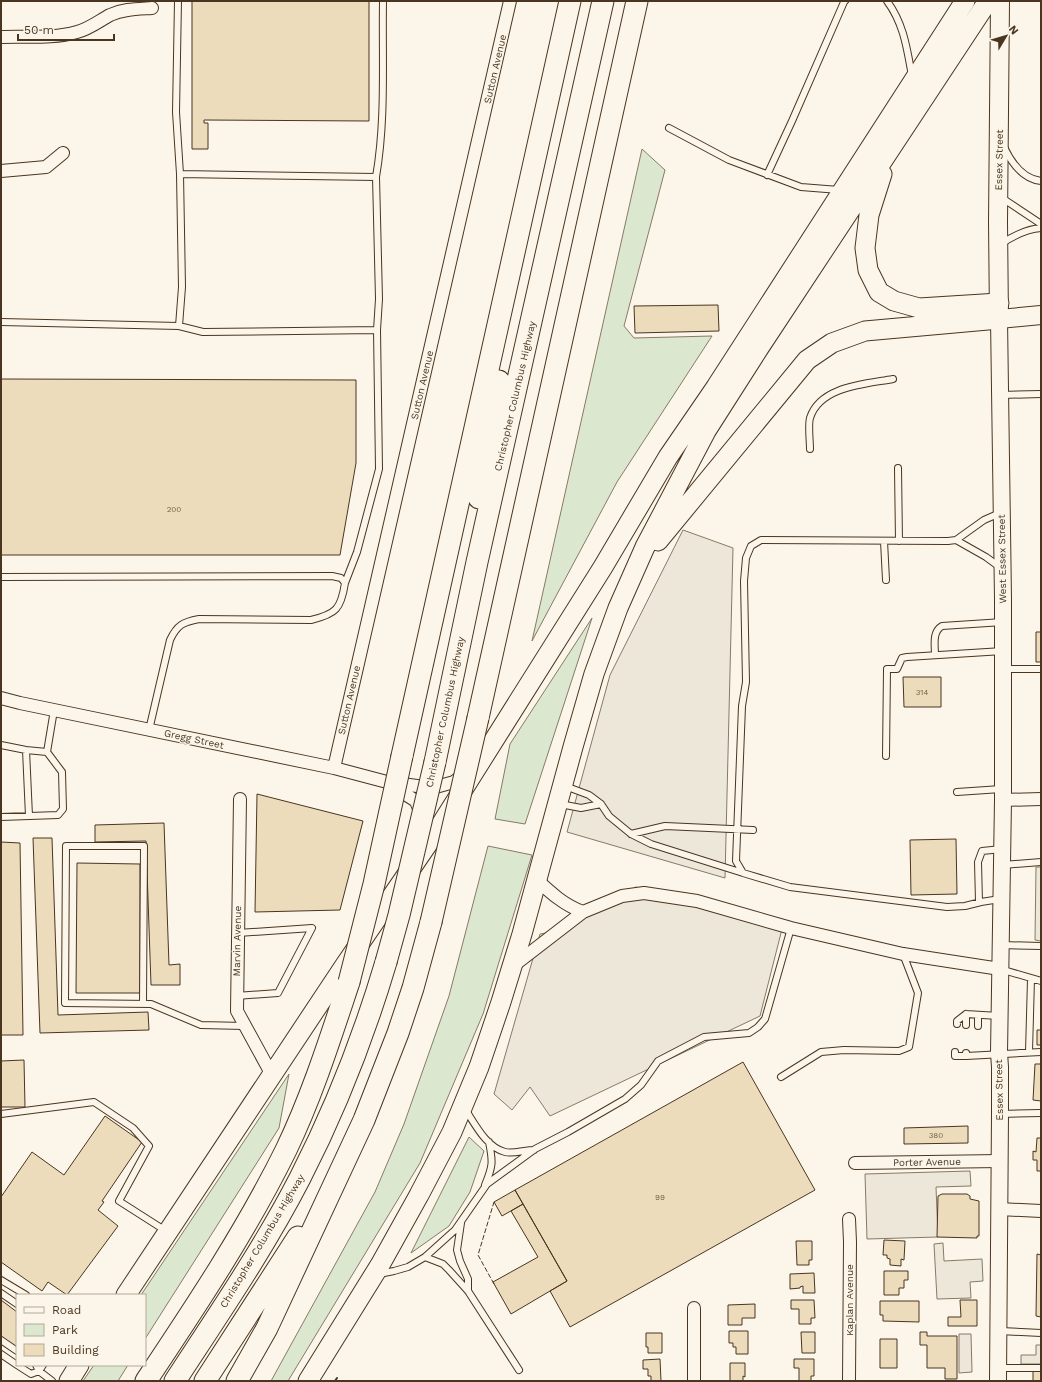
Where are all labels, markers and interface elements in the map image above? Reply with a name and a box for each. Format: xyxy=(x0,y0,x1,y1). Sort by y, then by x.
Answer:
scale bar xyxy=(18,16,114,42)
north arrow xyxy=(986,16,1026,56)
text: 50 m xyxy=(24,23,54,37)
text: N xyxy=(1006,23,1021,37)
street label: Sutton Avenue xyxy=(482,33,508,105)
street label: Essex Street xyxy=(993,129,1005,191)
street label: Christopher Columbus Highway xyxy=(492,319,538,472)
street label: Sutton Avenue xyxy=(409,349,435,421)
house number: 200 xyxy=(167,505,181,514)
street label: West Essex Street xyxy=(996,514,1008,604)
street label: Christopher Columbus Highway xyxy=(424,635,467,788)
street label: Sutton Avenue xyxy=(336,664,362,736)
house number: 314 xyxy=(916,688,928,697)
street label: Gregg Street xyxy=(163,727,226,751)
street label: Marvin Avenue xyxy=(231,905,243,976)
street label: Essex Street xyxy=(993,1059,1005,1121)
house number: 380 xyxy=(929,1131,943,1140)
street label: Porter Avenue xyxy=(893,1156,961,1168)
street label: Christopher Columbus Highway xyxy=(218,1172,307,1310)
house number: 99 xyxy=(655,1193,665,1202)
street label: Kaplan Avenue xyxy=(844,1264,855,1336)
legend xyxy=(16,1294,146,1366)
text: Road xyxy=(52,1303,81,1317)
text: Park xyxy=(52,1323,78,1337)
text: Building xyxy=(52,1343,99,1357)

